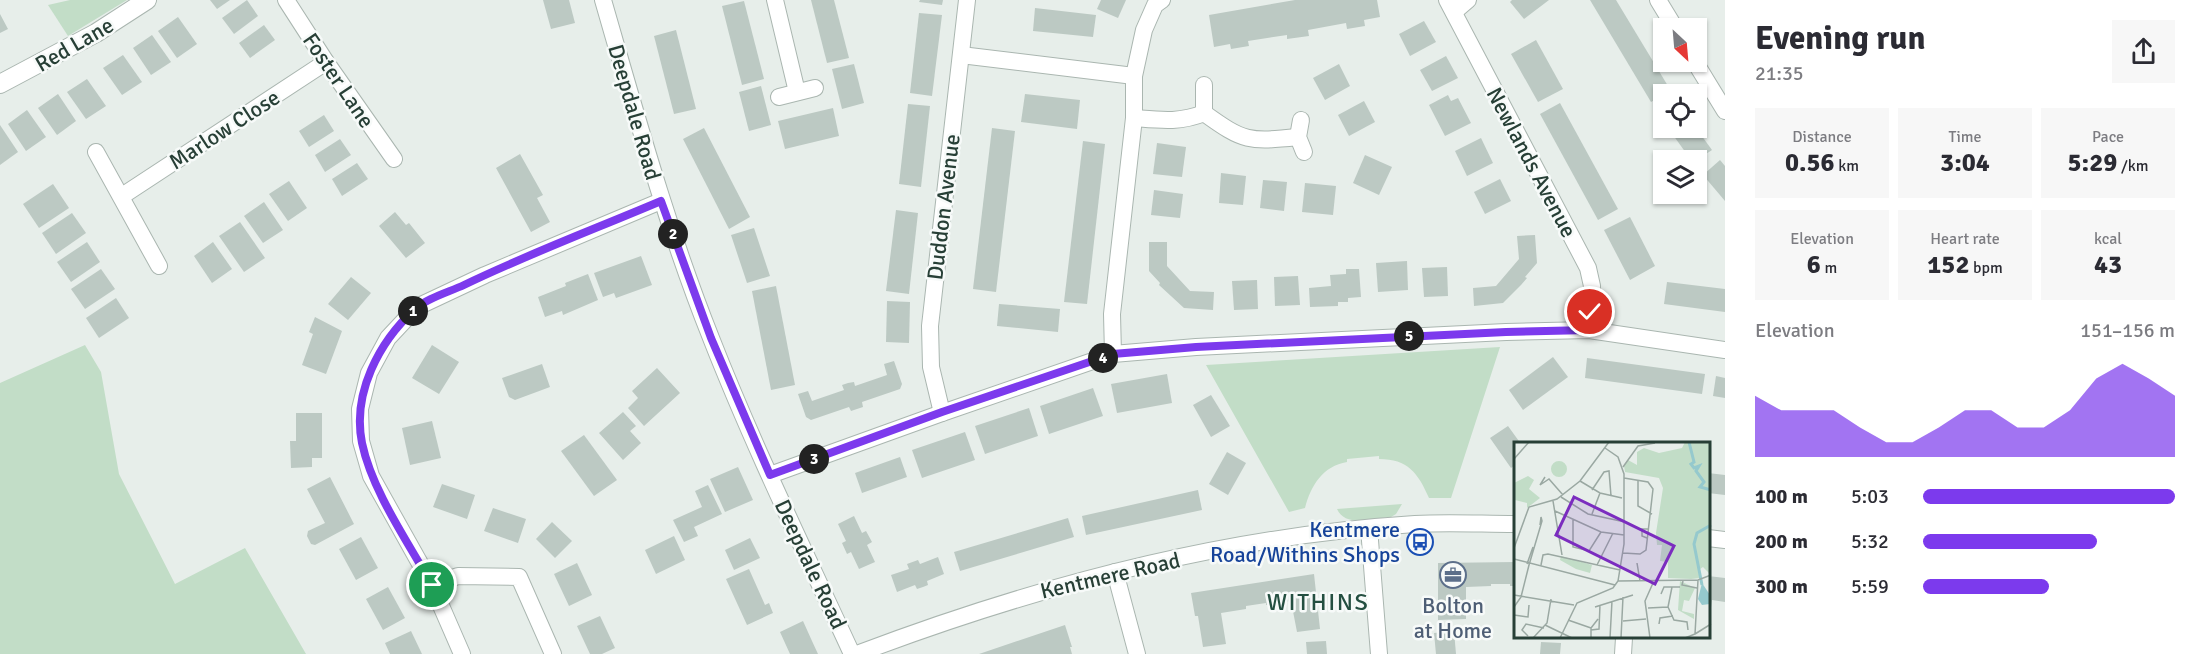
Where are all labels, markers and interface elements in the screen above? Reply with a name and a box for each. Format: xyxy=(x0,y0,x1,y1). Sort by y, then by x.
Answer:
street label: Red Lane xyxy=(30,11,118,78)
north arrow xyxy=(1653,18,1707,72)
map controls xyxy=(1653,18,1707,204)
text: Evening run xyxy=(1755,18,1925,59)
button: share xyxy=(2112,20,2175,83)
street label: Foster Lane xyxy=(297,28,380,133)
street label: Deepdale Road xyxy=(602,41,667,183)
text: 21:35 xyxy=(1755,61,1804,86)
street label: Newlands Avenue xyxy=(1481,83,1582,242)
street label: Marlow Close xyxy=(164,84,285,175)
button: locate xyxy=(1653,84,1707,138)
text: Distance xyxy=(1792,127,1852,147)
text: Time xyxy=(1949,127,1981,147)
text: Pace xyxy=(2092,127,2124,147)
street label: Duddon Avenue xyxy=(921,133,966,282)
text: 0.56 xyxy=(1785,147,1835,179)
text: 3:04 xyxy=(1940,147,1990,179)
text: 5:29 xyxy=(2068,147,2117,179)
button: layers xyxy=(1653,150,1707,204)
text: km xyxy=(1835,156,1859,176)
text: /km xyxy=(2117,156,2148,176)
pin: 2 xyxy=(658,219,688,249)
text: 2 xyxy=(669,224,677,244)
text: Elevation xyxy=(1790,229,1854,249)
text: Heart rate xyxy=(1930,229,2000,249)
text: kcal xyxy=(2094,229,2122,249)
text: 6 xyxy=(1807,249,1821,281)
text: 152 xyxy=(1927,249,1969,281)
text: 43 xyxy=(2094,249,2122,281)
text: m xyxy=(1821,258,1837,278)
text: bpm xyxy=(1969,258,2003,278)
pin xyxy=(1564,286,1615,337)
icon: check xyxy=(1573,295,1606,328)
pin: 1 xyxy=(398,296,428,326)
text: 1 xyxy=(409,301,417,321)
text: Elevation xyxy=(1755,318,1835,343)
text: 151–156 m xyxy=(2080,318,2175,343)
pin: 5 xyxy=(1394,321,1424,351)
text: 5 xyxy=(1405,326,1413,346)
pin: 4 xyxy=(1088,343,1118,373)
text: 4 xyxy=(1099,348,1107,368)
inset map xyxy=(1514,442,1710,639)
pin: 3 xyxy=(799,444,829,474)
text: 3 xyxy=(810,449,818,469)
text: 100 m xyxy=(1755,484,1808,509)
text: 5:03 xyxy=(1851,484,1889,509)
street label: Deepdale Road xyxy=(769,495,852,633)
place label: Kentmere Road/Withins Shops xyxy=(1210,516,1400,568)
bus stop icon: Kentmere Road/Withins Shops xyxy=(1405,527,1435,557)
text: 200 m xyxy=(1755,529,1808,554)
text: 5:32 xyxy=(1851,529,1889,554)
street label: Kentmere Road xyxy=(1038,546,1183,605)
pin xyxy=(406,559,457,610)
office icon: Bolton at Home xyxy=(1438,560,1468,590)
icon: arrive xyxy=(415,568,448,601)
text: 300 m xyxy=(1755,574,1808,599)
text: 5:59 xyxy=(1851,574,1889,599)
district label: WITHINS xyxy=(1267,587,1369,617)
place label: Bolton at Home xyxy=(1414,592,1492,644)

